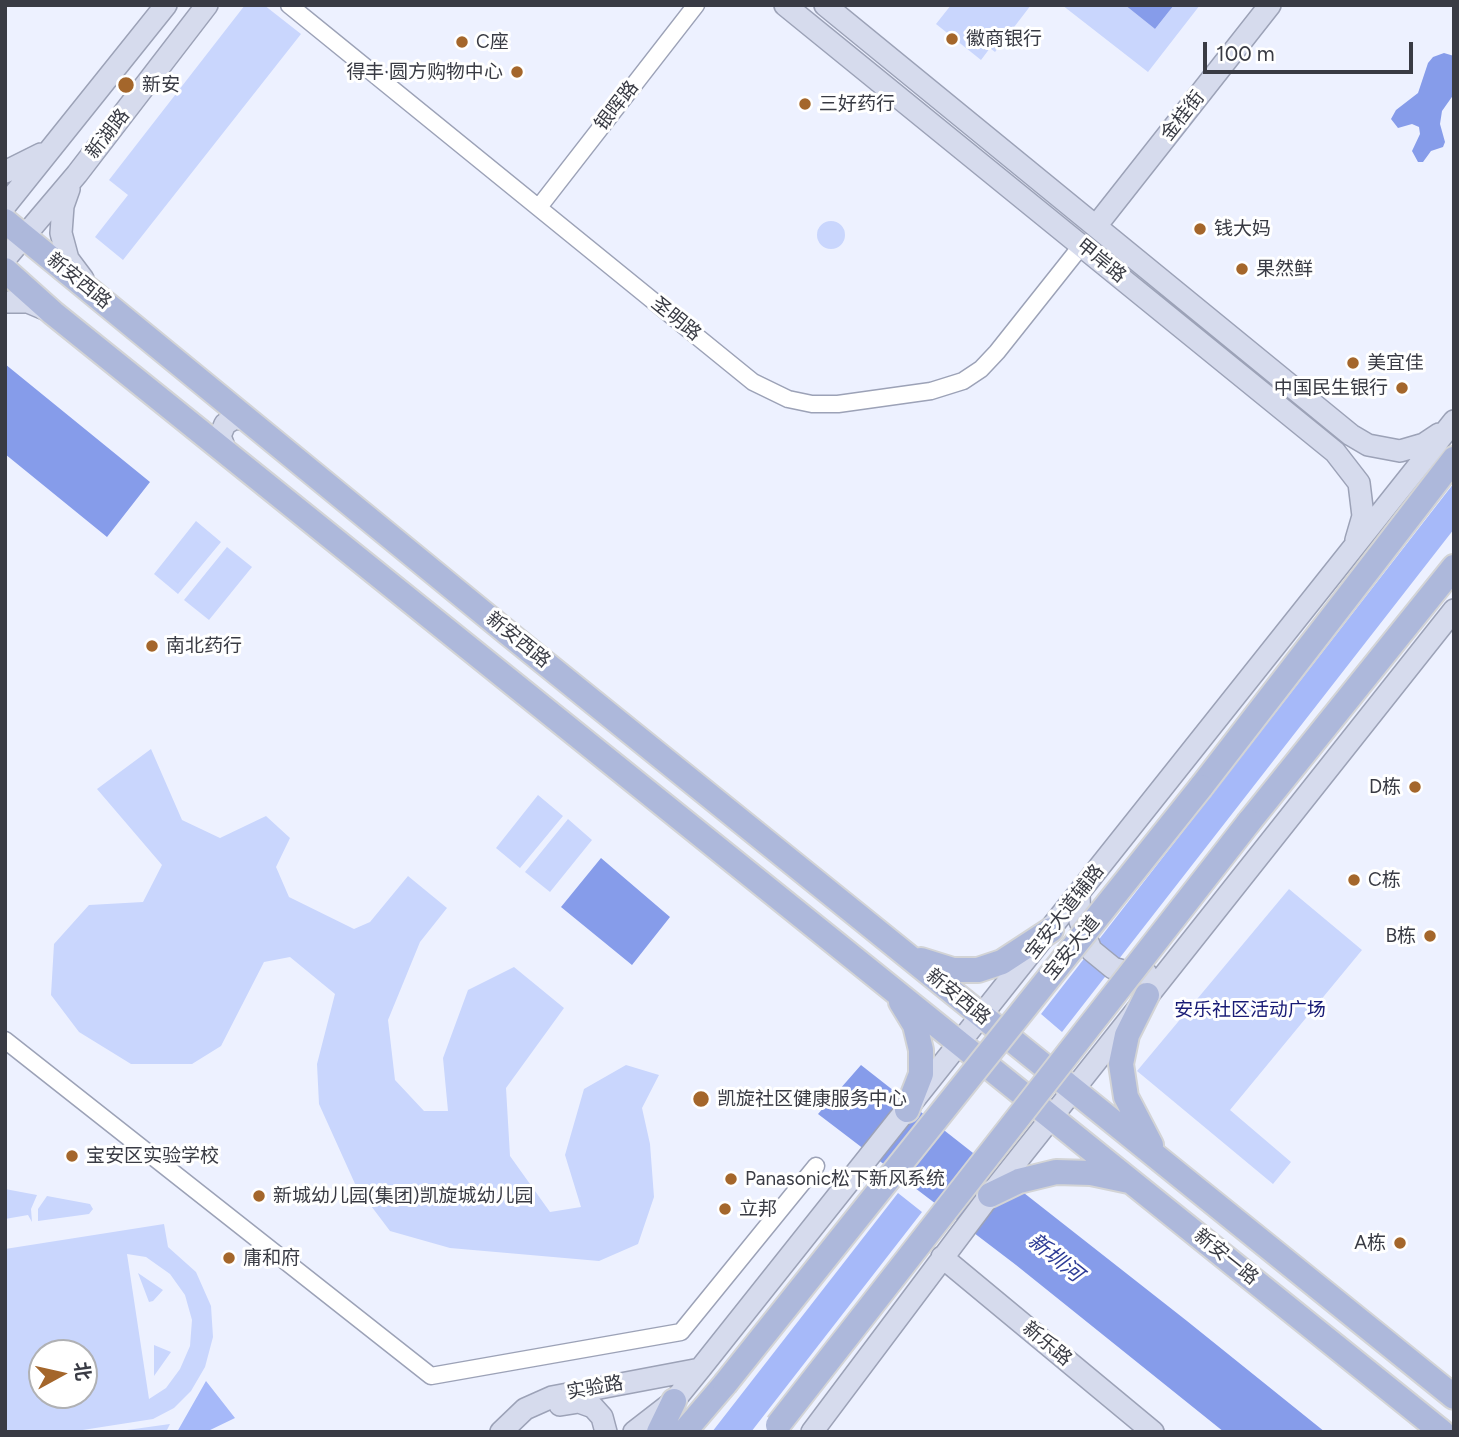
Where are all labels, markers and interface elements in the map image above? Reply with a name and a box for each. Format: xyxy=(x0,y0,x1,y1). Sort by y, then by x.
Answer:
place label: 徽商银行 xyxy=(966,28,1042,50)
scale bar xyxy=(1207,28,1417,72)
place label: C座 xyxy=(476,31,509,53)
marker: 徽商银行 xyxy=(944,31,960,47)
marker: C座 xyxy=(454,34,470,50)
text: 100 m xyxy=(1216,41,1275,66)
place label: 得丰·圆方购物中心 xyxy=(346,61,503,83)
marker: 得丰·圆方购物中心 xyxy=(509,64,525,80)
place label: 新安 xyxy=(142,74,180,96)
marker: 新安 xyxy=(116,75,136,95)
street label: 银晖路 xyxy=(590,77,644,135)
street label: 金桂街 xyxy=(1156,87,1210,145)
place label: 三好药行 xyxy=(819,93,895,115)
marker: 三好药行 xyxy=(797,96,813,112)
street label: 新湖路 xyxy=(81,105,135,163)
place label: 钱大妈 xyxy=(1214,218,1271,240)
marker: 钱大妈 xyxy=(1192,221,1208,237)
street label: 甲岸路 xyxy=(1072,234,1130,288)
street label: 新安西路 xyxy=(42,248,116,314)
place label: 果然鲜 xyxy=(1256,258,1313,280)
marker: 果然鲜 xyxy=(1234,261,1250,277)
street label: 圣明路 xyxy=(647,292,705,346)
place label: 美宜佳 xyxy=(1367,352,1424,374)
marker: 美宜佳 xyxy=(1345,355,1361,371)
place label: 中国民生银行 xyxy=(1274,377,1388,399)
marker: 中国民生银行 xyxy=(1394,380,1410,396)
street label: 新安西路 xyxy=(481,607,555,673)
place label: 南北药行 xyxy=(166,635,242,657)
marker: 南北药行 xyxy=(144,638,160,654)
place label: D栋 xyxy=(1369,776,1401,798)
marker: D栋 xyxy=(1407,779,1423,795)
street label: 宝安大道辅路 xyxy=(1021,860,1109,964)
place label: C栋 xyxy=(1368,869,1401,891)
marker: C栋 xyxy=(1346,872,1362,888)
street label: 宝安大道 xyxy=(1039,911,1105,985)
place label: B栋 xyxy=(1385,925,1416,947)
marker: B栋 xyxy=(1422,928,1438,944)
street label: 新安西路 xyxy=(921,964,995,1030)
park label: 安乐社区活动广场 xyxy=(1174,999,1326,1021)
place label: 凯旋社区健康服务中心 xyxy=(717,1088,907,1110)
marker: 凯旋社区健康服务中心 xyxy=(691,1089,711,1109)
place label: 宝安区实验学校 xyxy=(86,1145,219,1167)
marker: 宝安区实验学校 xyxy=(64,1148,80,1164)
place label: Panasonic松下新风系统 xyxy=(745,1168,945,1190)
marker: Panasonic松下新风系统 xyxy=(723,1171,739,1187)
place label: 新城幼儿园(集团)凯旋城幼儿园 xyxy=(273,1185,533,1207)
marker: 新城幼儿园(集团)凯旋城幼儿园 xyxy=(251,1188,267,1204)
place label: 立邦 xyxy=(739,1198,777,1220)
marker: 立邦 xyxy=(717,1201,733,1217)
street label: 新安一路 xyxy=(1189,1224,1263,1290)
water label: 新圳河 xyxy=(1023,1228,1087,1288)
place label: A栋 xyxy=(1354,1232,1386,1254)
marker: A栋 xyxy=(1392,1235,1408,1251)
place label: 庸和府 xyxy=(243,1247,300,1269)
marker: 庸和府 xyxy=(221,1250,237,1266)
street label: 新乐路 xyxy=(1018,1317,1076,1371)
north arrow xyxy=(28,1339,98,1409)
text: 北 xyxy=(70,1360,95,1382)
street label: 实验路 xyxy=(565,1372,625,1404)

